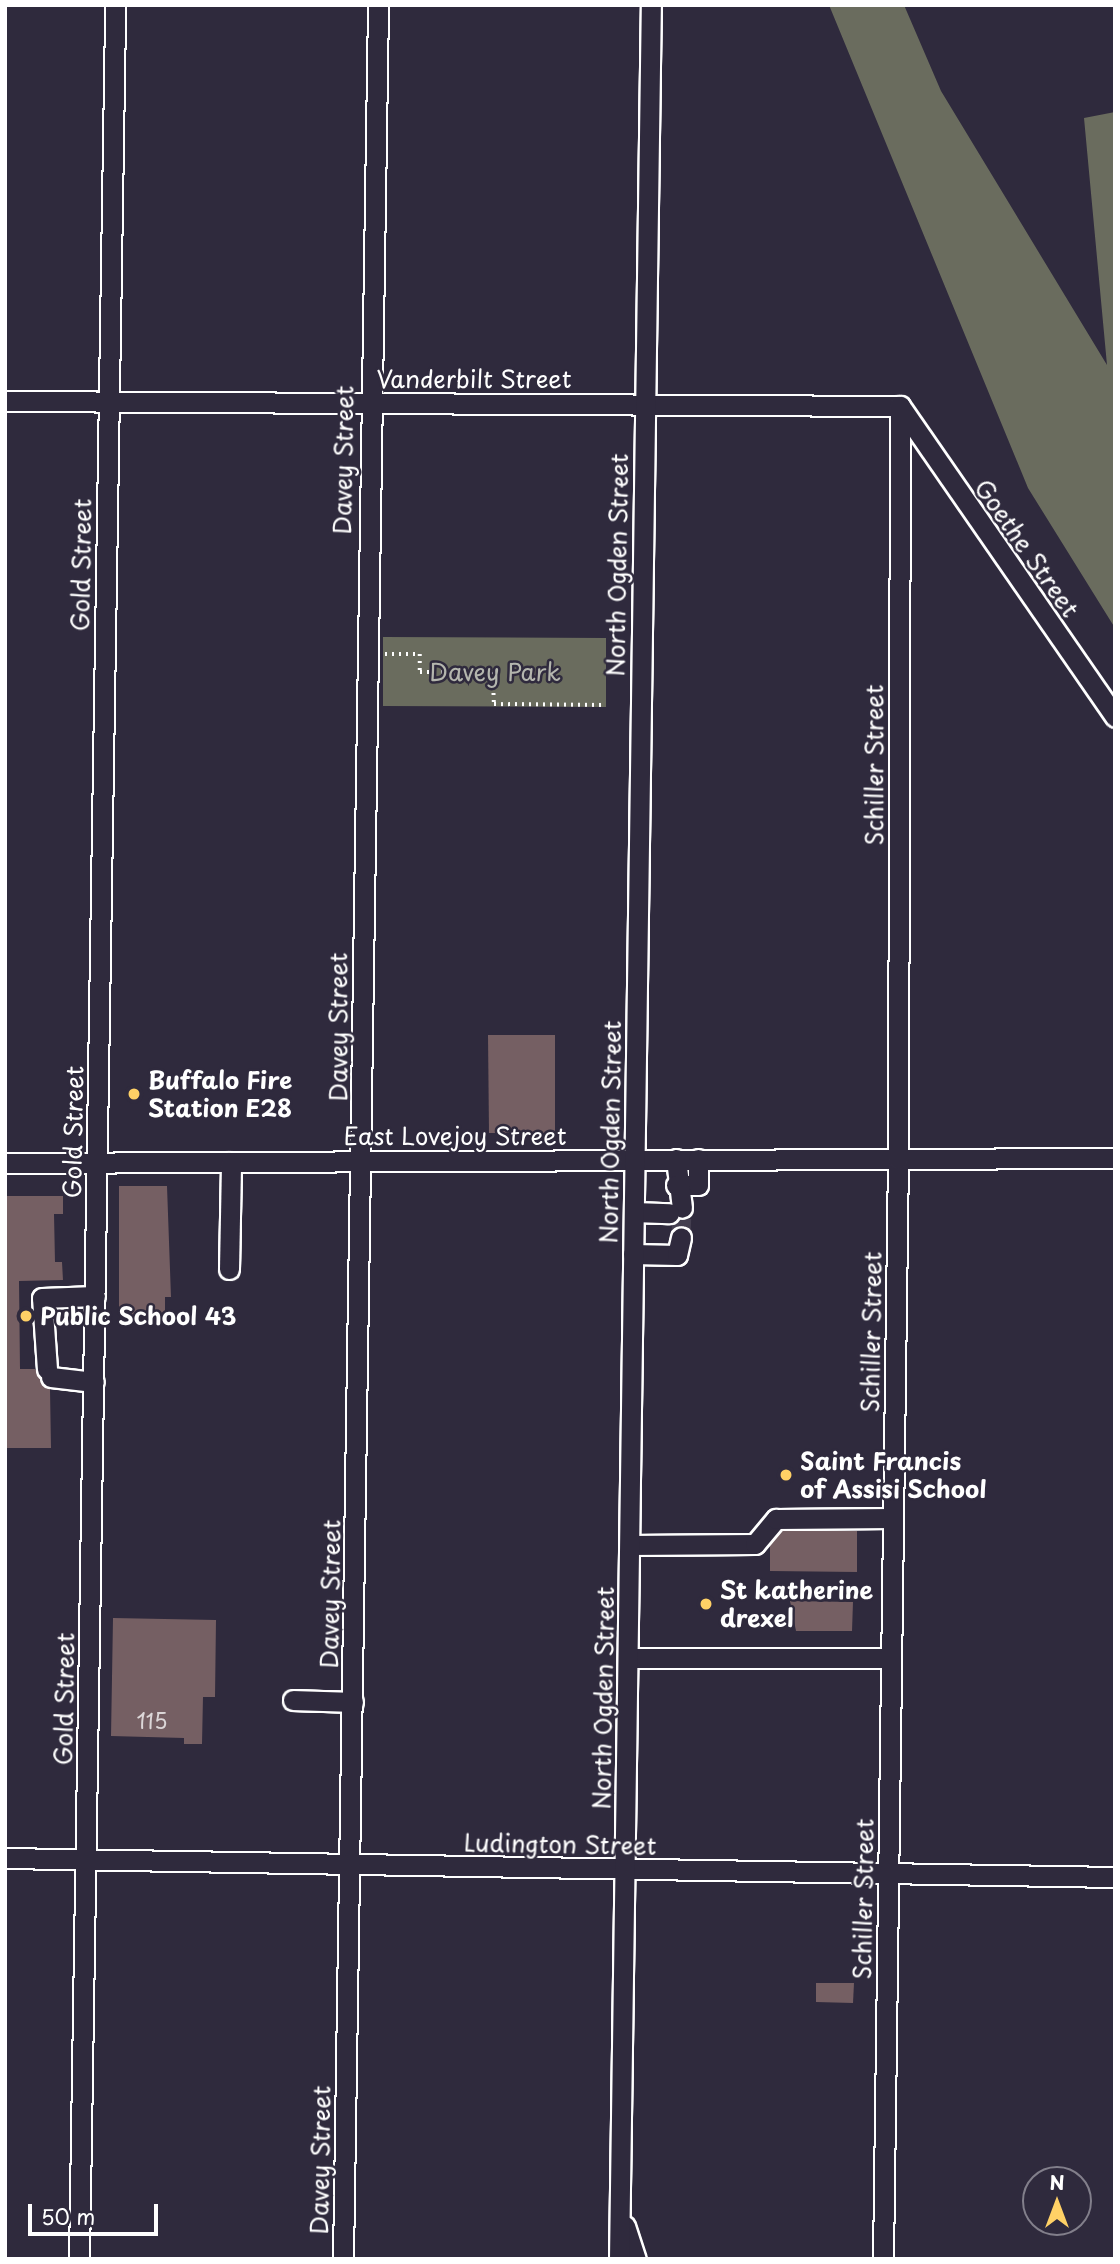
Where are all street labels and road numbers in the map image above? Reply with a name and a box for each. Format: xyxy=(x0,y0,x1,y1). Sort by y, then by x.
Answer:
street label: Vanderbilt Street xyxy=(376,365,572,393)
street label: Davey Street xyxy=(327,384,359,536)
street label: North Ogden Street xyxy=(601,452,633,678)
street label: Goethe Street xyxy=(969,474,1085,622)
street label: Gold Street xyxy=(65,498,97,632)
street label: Schiller Street xyxy=(860,683,888,847)
street label: Davey Street xyxy=(324,951,352,1103)
street label: North Ogden Street xyxy=(594,1019,626,1245)
street label: Gold Street xyxy=(57,1065,89,1199)
street label: East Lovejoy Street xyxy=(343,1122,567,1150)
street label: Schiller Street xyxy=(855,1250,887,1414)
street label: Davey Street xyxy=(314,1518,346,1670)
street label: North Ogden Street xyxy=(587,1585,619,1811)
street label: Gold Street xyxy=(48,1632,80,1766)
street label: Schiller Street xyxy=(847,1817,879,1981)
street label: Ludington Street xyxy=(464,1828,656,1860)
street label: Davey Street xyxy=(304,2084,336,2236)

